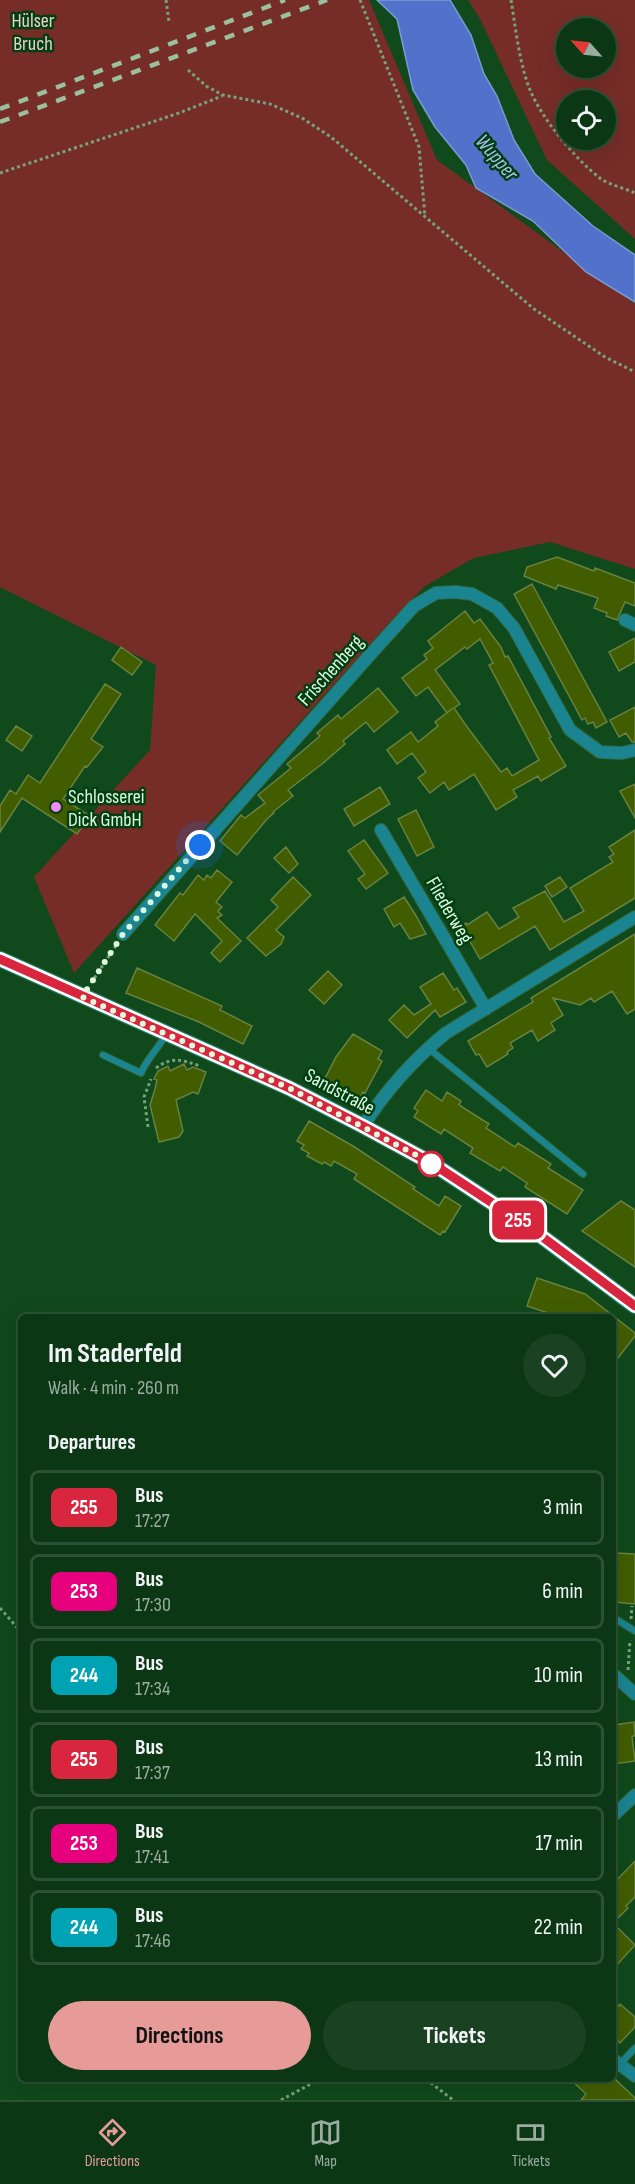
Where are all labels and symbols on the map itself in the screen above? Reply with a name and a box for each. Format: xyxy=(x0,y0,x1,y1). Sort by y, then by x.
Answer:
park label: Hülser Bruch xyxy=(11,9,55,56)
north arrow xyxy=(556,18,616,78)
water label: Wupper xyxy=(470,129,524,186)
street label: Frischenberg xyxy=(293,630,369,711)
place label: Schlosserei Dick GmbH xyxy=(68,785,145,832)
marker: Schlosserei Dick GmbH xyxy=(49,800,63,814)
your location xyxy=(185,830,215,860)
street label: Fliederweg xyxy=(420,873,478,948)
street label: Sandstraße xyxy=(300,1063,379,1120)
unlabelled marker xyxy=(418,1151,444,1177)
line badge: 255 xyxy=(484,1200,552,1240)

